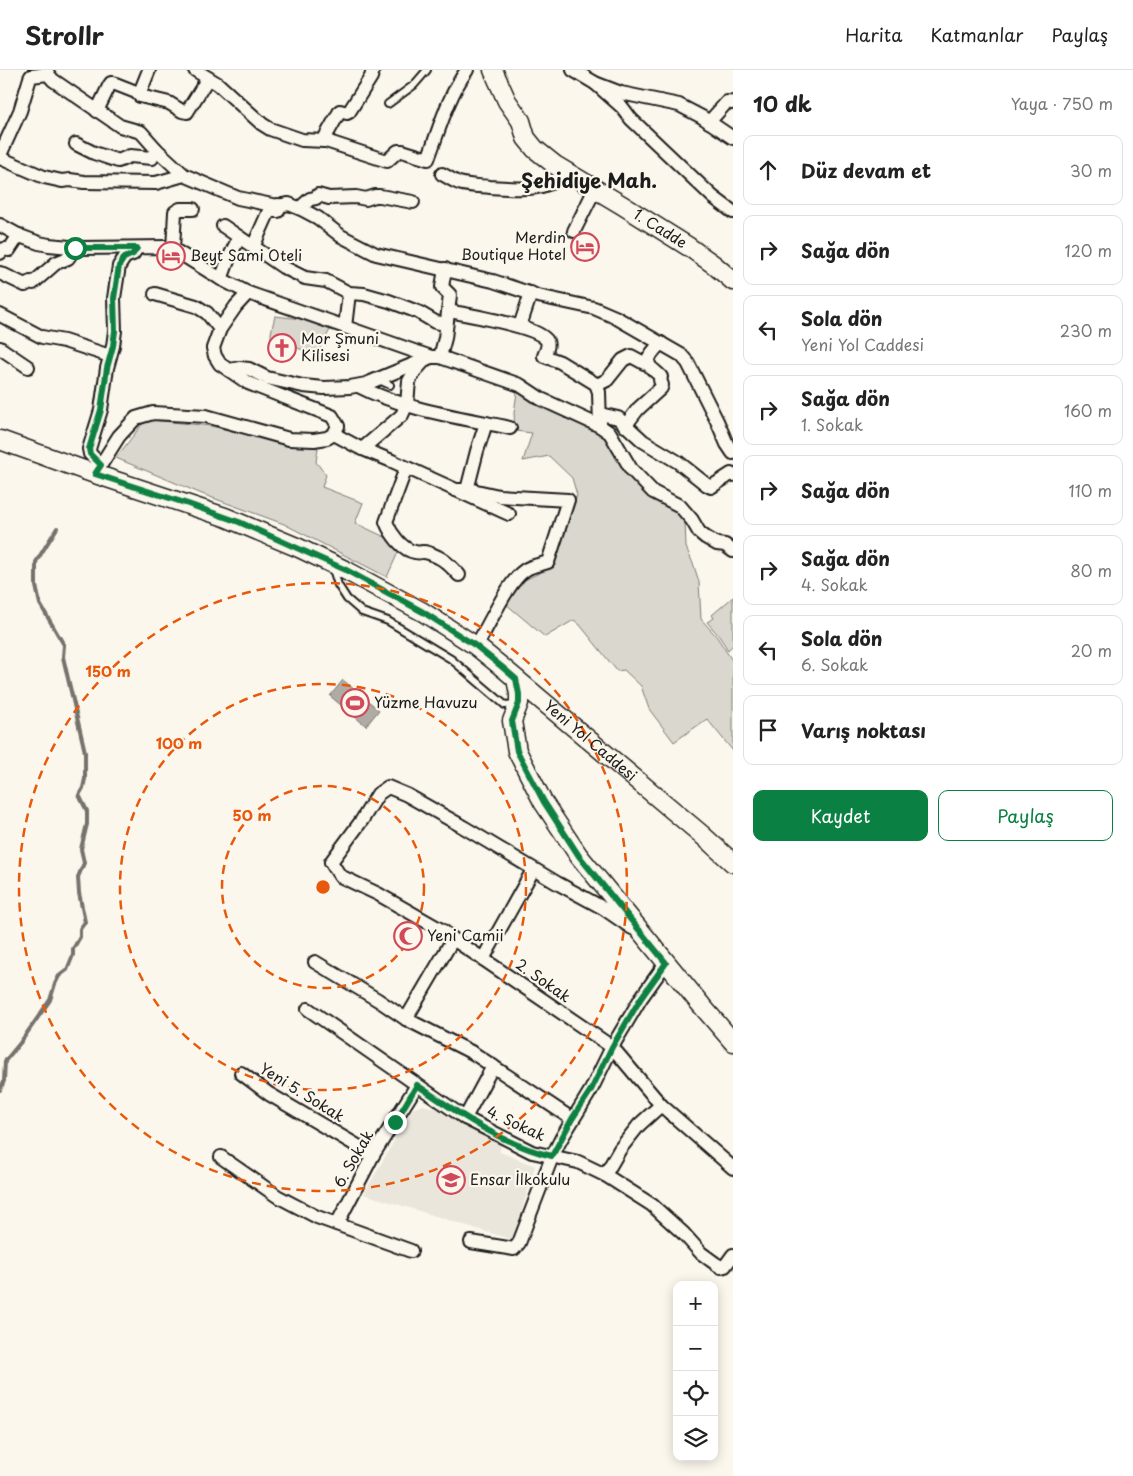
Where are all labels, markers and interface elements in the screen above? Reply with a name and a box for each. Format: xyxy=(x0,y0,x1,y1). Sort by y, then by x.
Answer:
text: Strollr xyxy=(25,17,104,53)
text: Harita xyxy=(845,21,902,48)
text: Katmanlar xyxy=(930,21,1023,48)
text: Paylaş xyxy=(1051,21,1108,48)
text: 10 dk xyxy=(753,87,812,119)
text: Yaya · 750 m xyxy=(1011,91,1113,115)
icon: ahead xyxy=(754,156,782,184)
text: Düz devam et xyxy=(801,156,931,184)
text: 30 m xyxy=(1070,158,1112,182)
district label: Şehidiye Mah. xyxy=(521,165,657,195)
street label: 1. Cadde xyxy=(630,202,692,253)
place label: Merdin Boutique Hotel xyxy=(461,225,566,265)
hotel icon: Merdin Boutique Hotel xyxy=(570,232,600,262)
icon: right xyxy=(754,236,782,264)
text: Sağa dön xyxy=(801,236,890,264)
route start xyxy=(64,237,87,260)
text: 120 m xyxy=(1065,238,1112,262)
hotel icon: Beyt Sami Oteli xyxy=(156,241,186,271)
place label: Beyt Sami Oteli xyxy=(190,243,302,266)
text: Sola dön xyxy=(801,304,882,332)
icon: left xyxy=(754,316,782,344)
text: 230 m xyxy=(1060,318,1112,342)
place label: Mor Şmuni Kilisesi xyxy=(301,326,379,366)
text: Yeni Yol Caddesi xyxy=(801,332,924,356)
church icon: Mor Şmuni Kilisesi xyxy=(267,333,297,363)
text: Sağa dön xyxy=(801,384,890,412)
icon: right xyxy=(754,396,782,424)
text: 160 m xyxy=(1064,398,1112,422)
text: 1. Sokak xyxy=(801,412,863,436)
icon: right xyxy=(754,476,782,504)
text: Sağa dön xyxy=(801,476,890,504)
text: 110 m xyxy=(1069,478,1112,502)
text: Sağa dön xyxy=(801,544,890,572)
icon: right xyxy=(754,556,782,584)
text: 80 m xyxy=(1070,558,1112,582)
text: 4. Sokak xyxy=(801,572,868,596)
text: Sola dön xyxy=(801,624,882,652)
icon: left xyxy=(754,636,782,664)
text: 20 m xyxy=(1071,638,1112,662)
text: 6. Sokak xyxy=(801,652,868,676)
text: 150 m xyxy=(85,659,131,682)
sports icon: Yüzme Havuzu xyxy=(340,688,370,718)
place label: Yüzme Havuzu xyxy=(374,690,477,713)
street label: Yeni Yol Caddesi xyxy=(539,694,643,786)
icon: arrive xyxy=(754,716,782,744)
text: Varış noktası xyxy=(801,716,926,744)
text: 100 m xyxy=(156,731,202,754)
button: Kaydet xyxy=(753,790,928,841)
button: Paylaş xyxy=(938,790,1113,841)
text: 50 m xyxy=(233,803,271,826)
centre of rings xyxy=(314,878,332,896)
mosque icon: Yeni Camii xyxy=(393,921,423,951)
place label: Yeni Camii xyxy=(427,923,504,946)
street label: 2. Sokak xyxy=(512,952,576,1007)
street label: Yeni 5. Sokak xyxy=(256,1056,350,1127)
street label: 4. Sokak xyxy=(483,1099,550,1146)
route end xyxy=(384,1111,407,1134)
street label: 6. Sokak xyxy=(327,1125,379,1191)
school or university icon: Ensar İlkokulu xyxy=(436,1165,466,1195)
place label: Ensar İlkokulu xyxy=(470,1167,570,1190)
map controls xyxy=(673,1281,718,1461)
button: + xyxy=(673,1281,718,1326)
button: − xyxy=(673,1326,718,1371)
button: locate xyxy=(673,1371,718,1416)
button: layers xyxy=(673,1416,718,1461)

